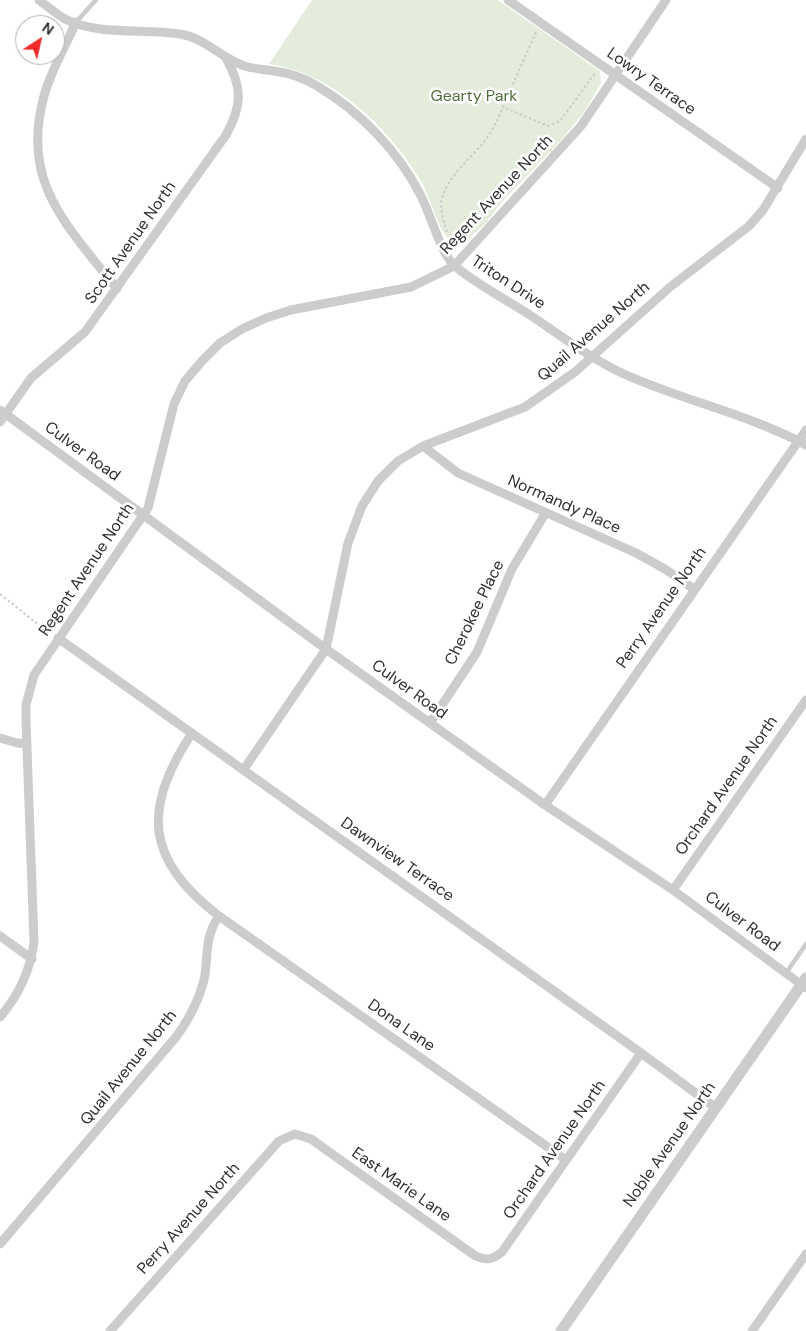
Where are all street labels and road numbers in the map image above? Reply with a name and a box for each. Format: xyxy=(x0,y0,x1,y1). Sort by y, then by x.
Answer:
street label: Lowry Terrace xyxy=(603,44,699,120)
street label: Regent Avenue North xyxy=(437,131,557,259)
street label: Scott Avenue North xyxy=(82,178,180,308)
street label: Triton Drive xyxy=(467,252,549,314)
street label: Quail Avenue North xyxy=(534,278,654,386)
street label: Culver Road xyxy=(40,418,124,486)
street label: Normandy Place xyxy=(505,472,623,538)
street label: Regent Avenue North xyxy=(35,500,139,640)
street label: Perry Avenue North xyxy=(613,544,711,672)
street label: Cherokee Place xyxy=(441,557,509,669)
street label: Culver Road xyxy=(367,656,451,724)
street label: Orchard Avenue North xyxy=(672,713,782,859)
street label: Dawnview Terrace xyxy=(337,814,457,906)
street label: Culver Road xyxy=(701,888,783,956)
street label: Dona Lane xyxy=(364,996,438,1056)
street label: Quail Avenue North xyxy=(77,1007,181,1129)
street label: Orchard Avenue North xyxy=(500,1077,610,1223)
street label: Noble Avenue North xyxy=(620,1079,720,1211)
street label: East Marie Lane xyxy=(348,1144,454,1226)
street label: Perry Avenue North xyxy=(134,1159,244,1279)

